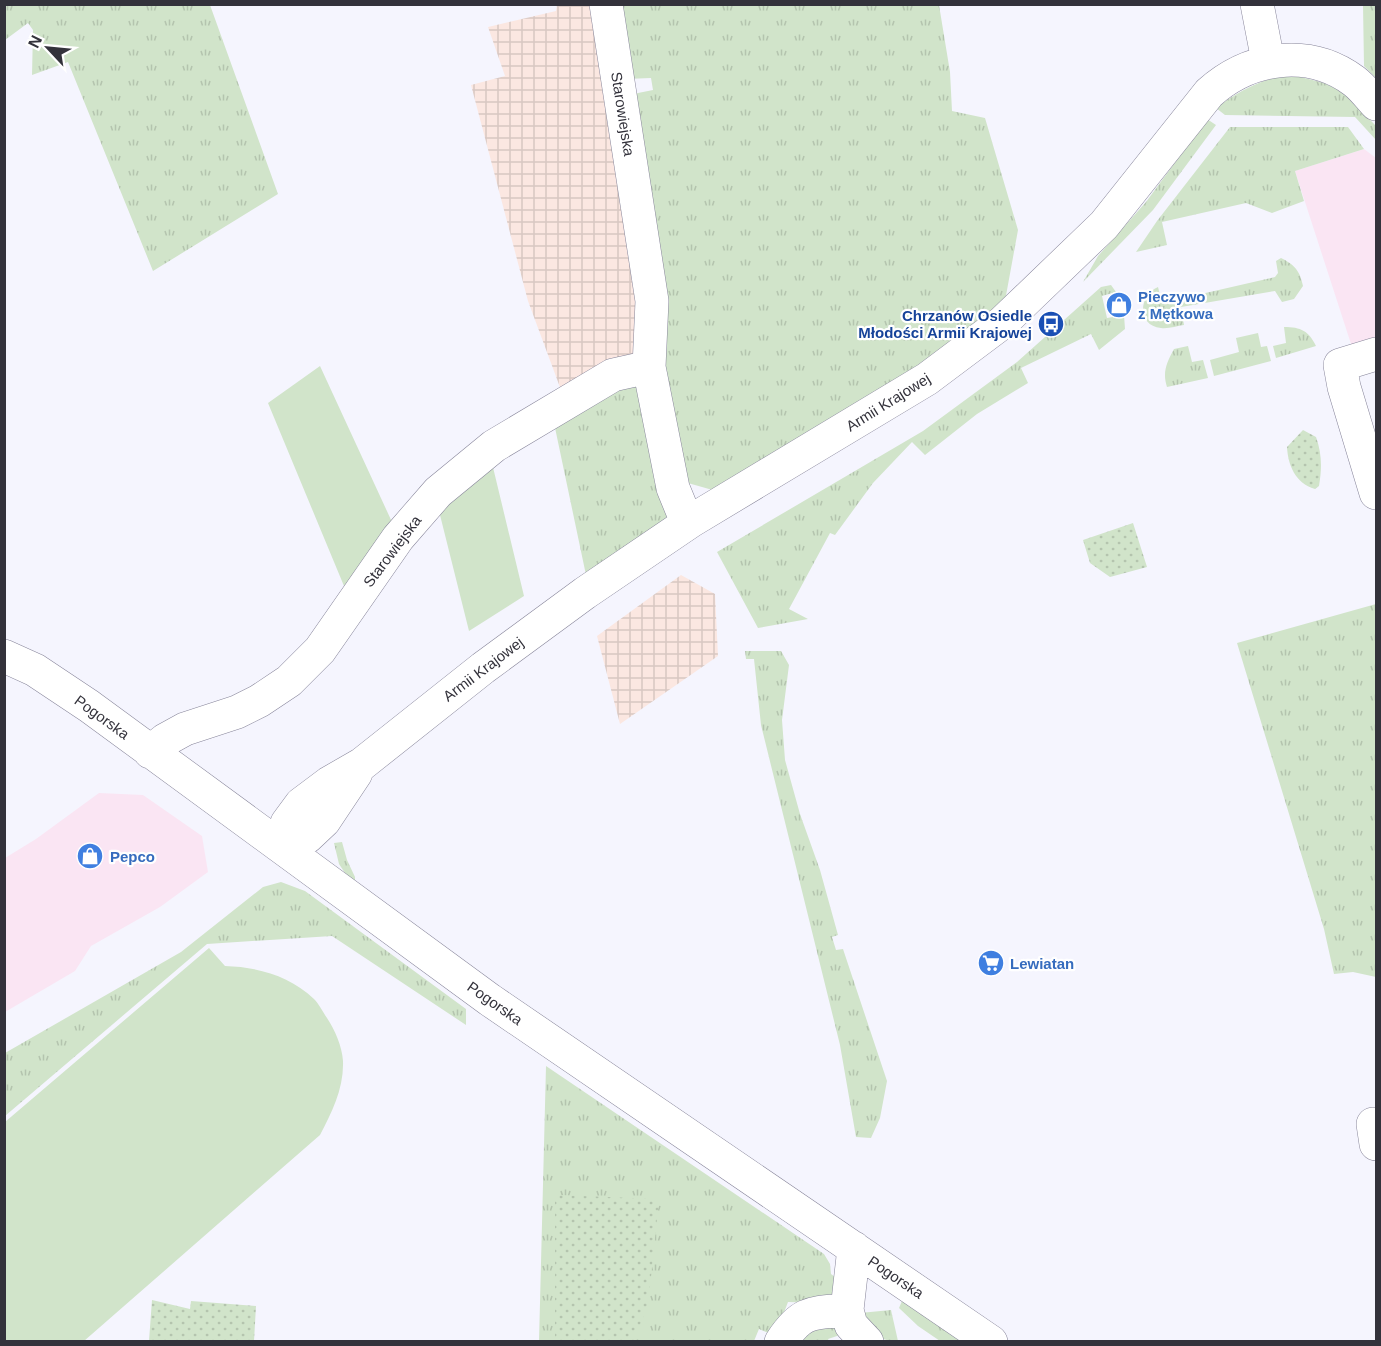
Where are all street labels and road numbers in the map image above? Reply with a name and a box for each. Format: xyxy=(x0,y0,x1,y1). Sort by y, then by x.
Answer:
street label: Starowiejska xyxy=(608,71,638,158)
street label: Armii Krajowej xyxy=(843,369,933,435)
street label: Starowiejska xyxy=(360,511,425,590)
street label: Armii Krajowej xyxy=(440,633,526,705)
street label: Pogorska xyxy=(71,691,133,743)
street label: Pogorska xyxy=(464,978,526,1029)
street label: Pogorska xyxy=(865,1252,928,1302)

